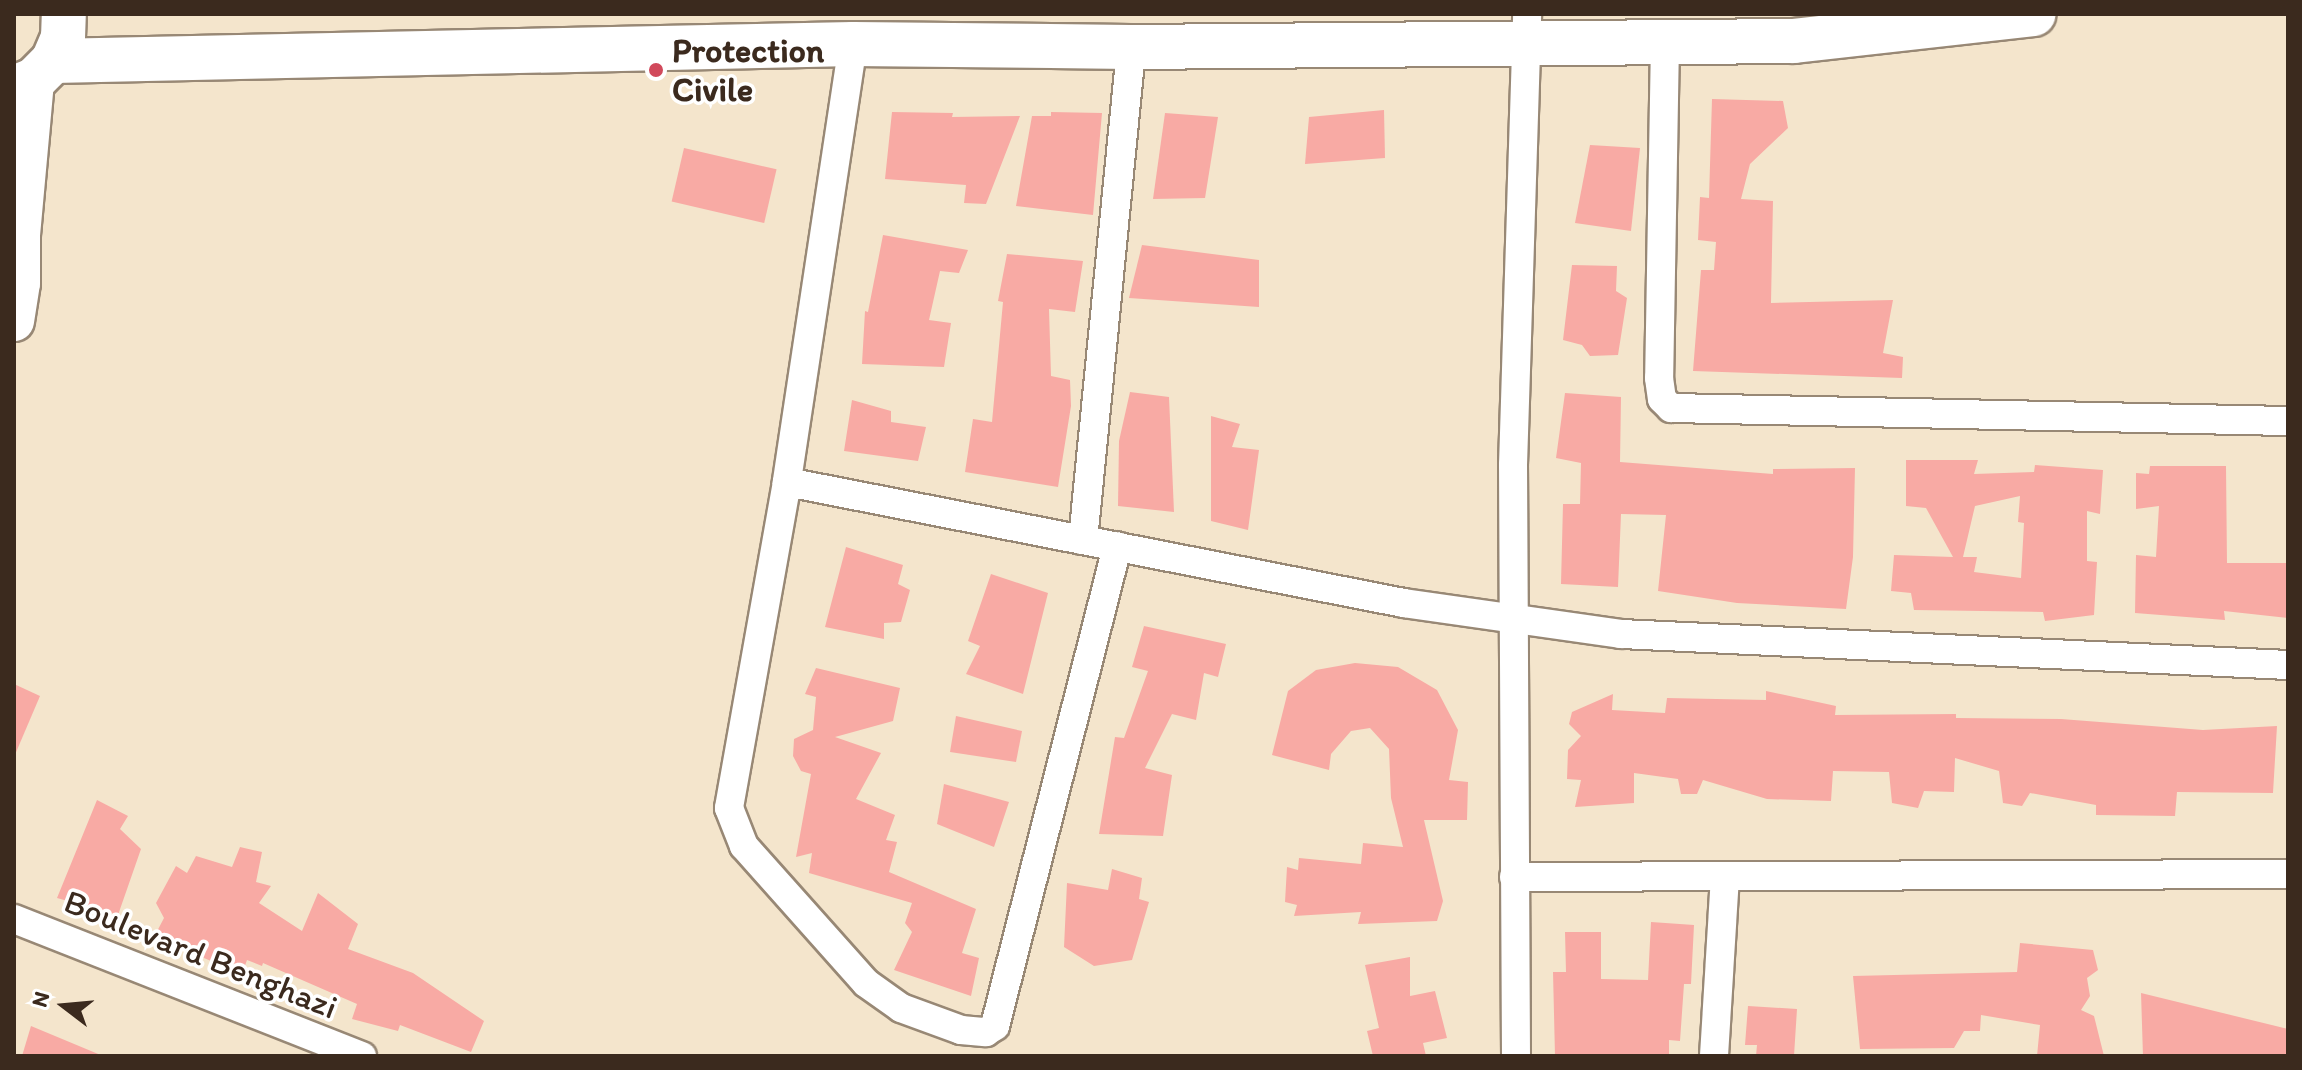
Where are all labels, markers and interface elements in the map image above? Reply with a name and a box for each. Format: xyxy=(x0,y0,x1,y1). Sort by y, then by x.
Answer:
place label: Protection Civile xyxy=(672,30,824,110)
marker: Protection Civile xyxy=(647,61,665,79)
street label: Boulevard Benghazi xyxy=(58,881,344,1027)
north arrow xyxy=(24,966,104,1046)
text: N xyxy=(25,988,55,1010)

